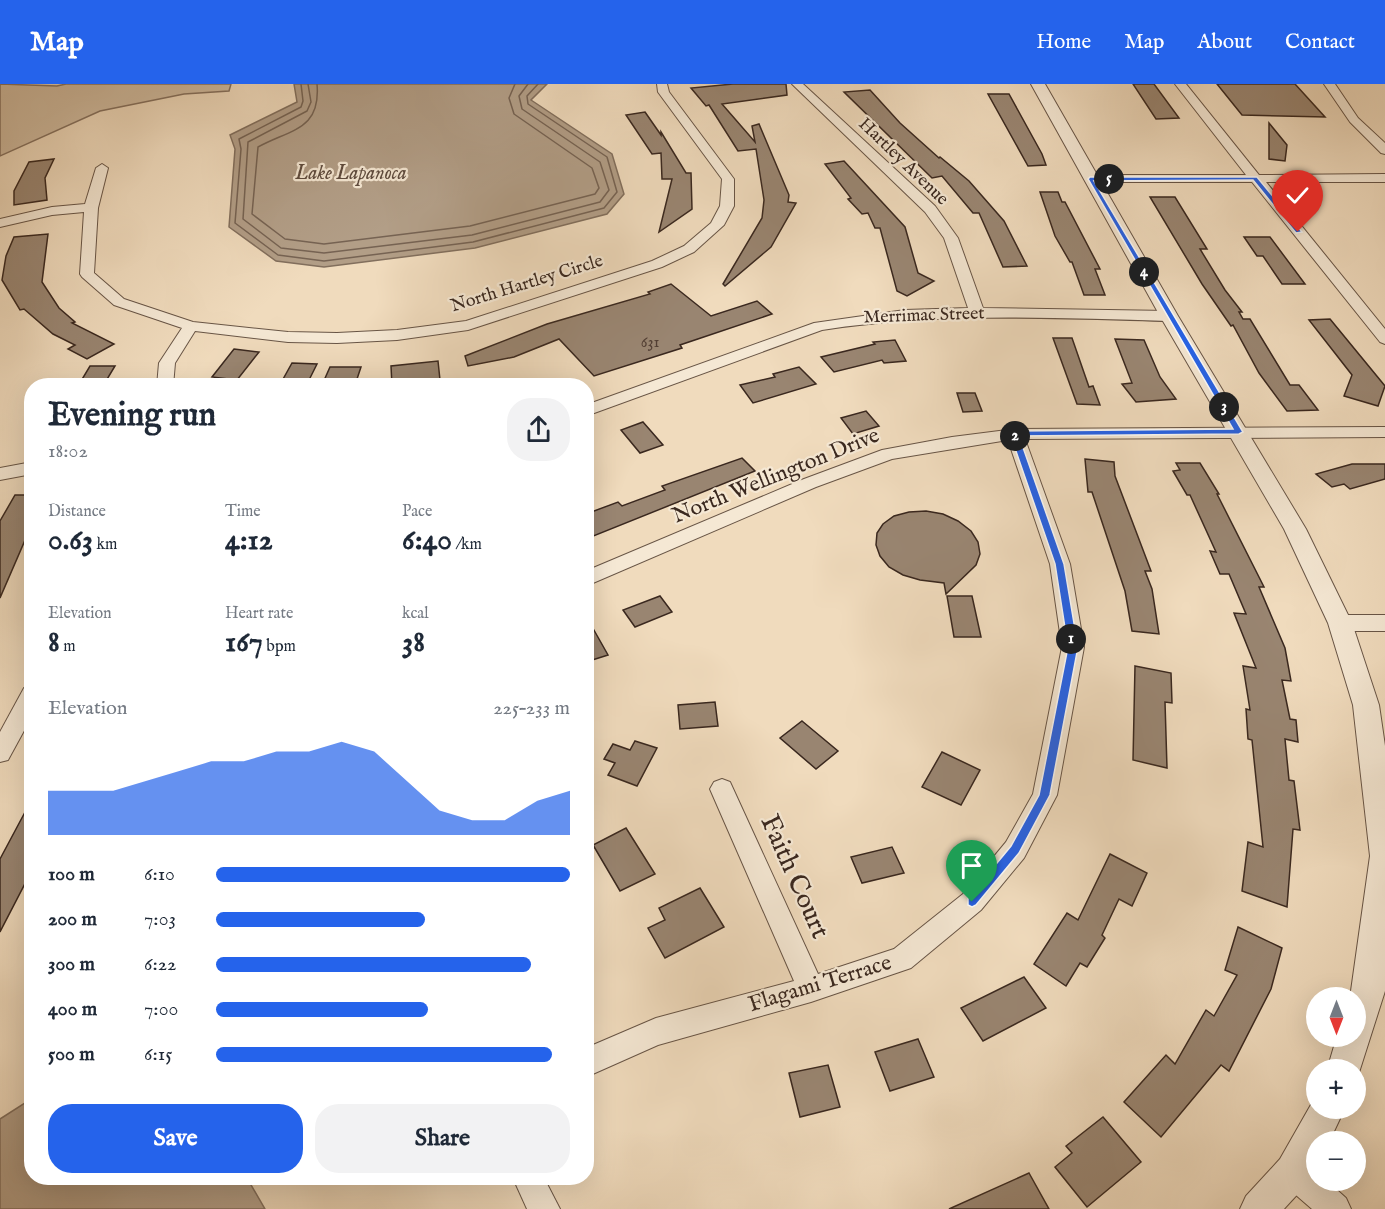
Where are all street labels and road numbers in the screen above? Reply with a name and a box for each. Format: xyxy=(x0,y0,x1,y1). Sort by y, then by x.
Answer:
street label: Hartley Avenue xyxy=(853,113,953,211)
street label: North Hartley Circle xyxy=(448,250,606,318)
street label: Merrimac Street xyxy=(863,302,985,330)
street label: North Wellington Drive xyxy=(668,422,884,530)
street label: Faith Court xyxy=(752,810,836,944)
street label: Flagami Terrace xyxy=(745,949,895,1019)

